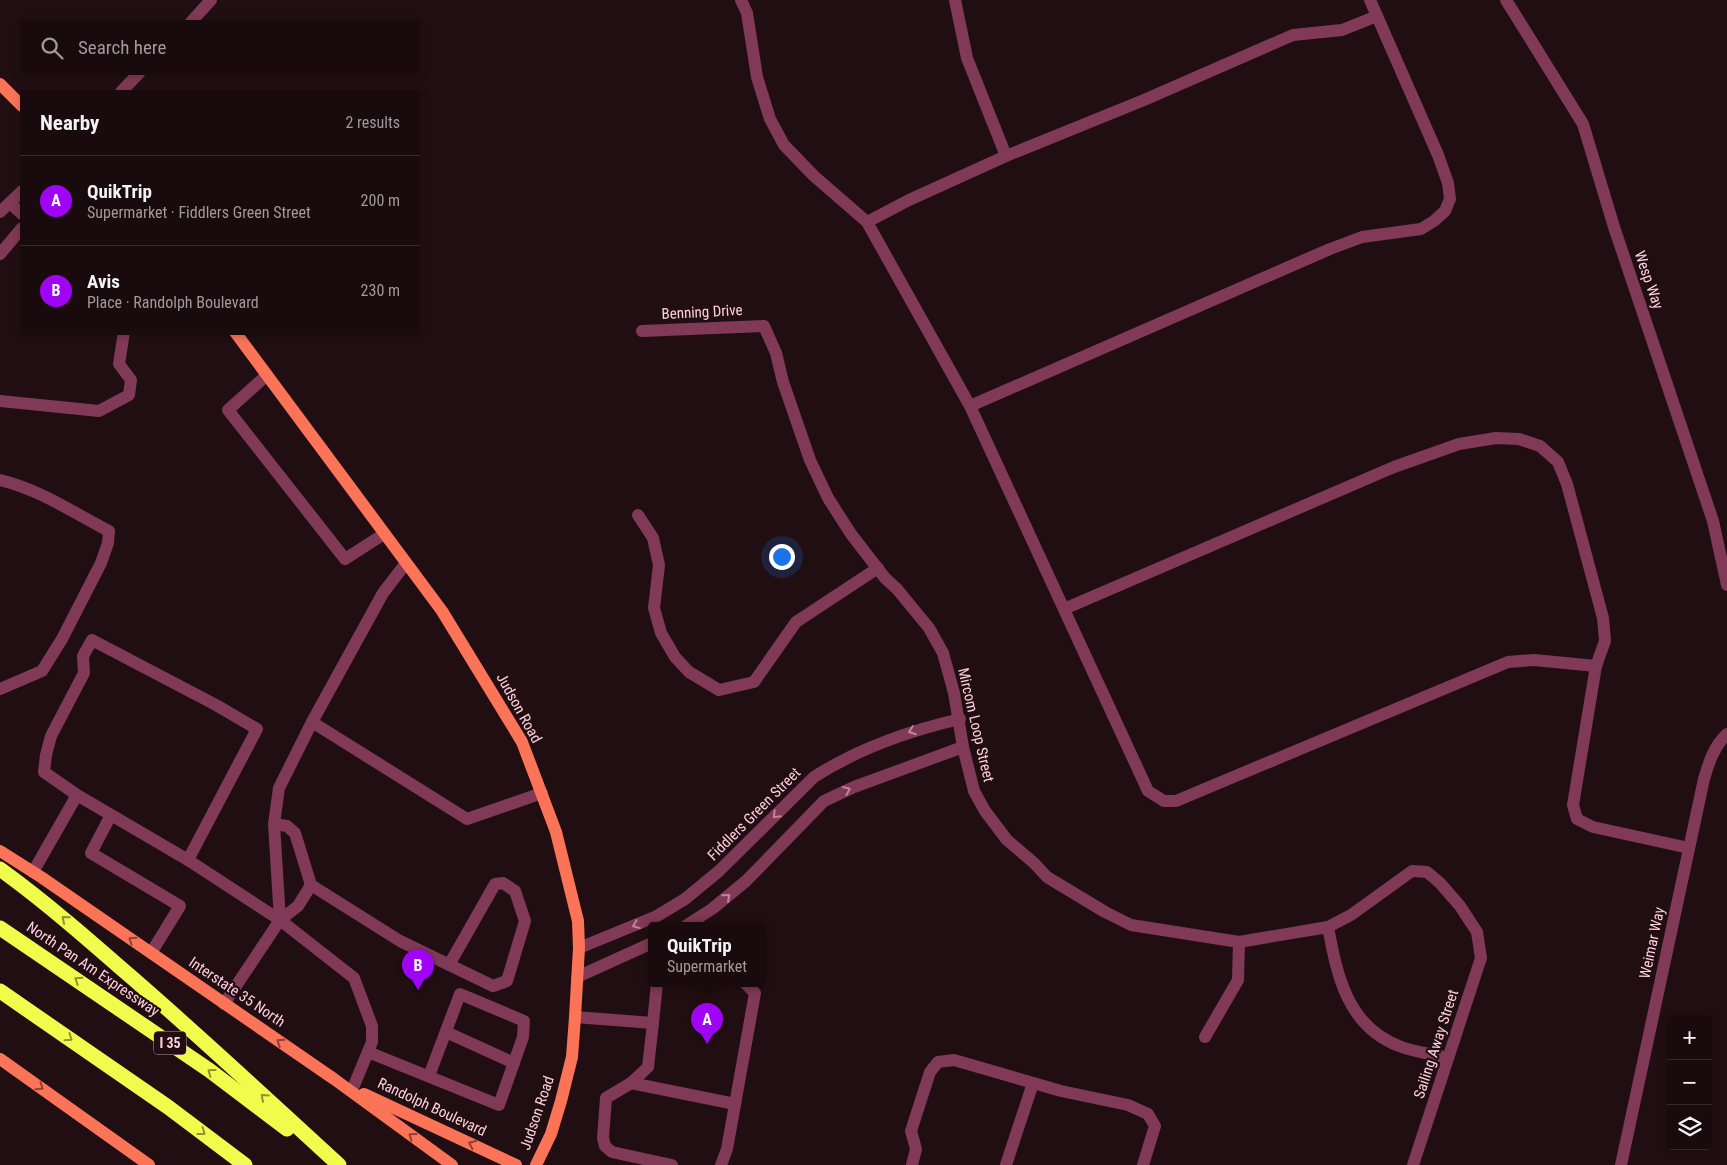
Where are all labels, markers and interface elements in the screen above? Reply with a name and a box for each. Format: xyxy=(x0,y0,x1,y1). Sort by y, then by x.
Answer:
search box xyxy=(20,20,420,75)
icon: search xyxy=(38,34,66,62)
text: Search here xyxy=(78,36,166,59)
text: Nearby xyxy=(40,111,99,135)
text: 2 results xyxy=(345,113,400,132)
text: QuikTrip xyxy=(87,180,152,203)
text: A xyxy=(51,191,61,210)
text: 200 m xyxy=(361,191,400,210)
text: Supermarket · Fiddlers Green Street xyxy=(87,203,311,222)
street label: Wesp Way xyxy=(1631,249,1667,311)
text: Avis xyxy=(87,270,120,293)
text: B xyxy=(52,281,60,300)
text: 230 m xyxy=(361,281,400,300)
text: Place · Randolph Boulevard xyxy=(87,293,259,312)
street label: Benning Drive xyxy=(661,301,743,323)
your location xyxy=(769,544,795,570)
street label: Mircom Loop Street xyxy=(954,666,998,784)
street label: Judson Road xyxy=(492,670,546,746)
one-way arrow xyxy=(909,725,917,735)
street label: Fiddlers Green Street xyxy=(704,764,804,864)
one-way arrow xyxy=(842,786,851,796)
one-way arrow xyxy=(773,809,782,818)
one-way arrow xyxy=(721,894,730,903)
street label: Weimar Way xyxy=(1636,906,1668,980)
one-way arrow xyxy=(61,915,70,924)
street label: North Pan Am Expressway xyxy=(23,918,163,1020)
one-way arrow xyxy=(632,919,641,929)
popup xyxy=(648,922,766,987)
text: QuikTrip xyxy=(667,934,732,957)
one-way arrow xyxy=(128,937,137,946)
pin: B xyxy=(402,949,434,990)
street label: Interstate 35 North xyxy=(185,953,289,1031)
text: Supermarket xyxy=(667,957,747,976)
one-way arrow xyxy=(74,977,83,986)
street label: Sailing Away Street xyxy=(1410,987,1462,1101)
pin: A xyxy=(691,1003,723,1044)
map controls xyxy=(1667,1015,1712,1150)
button: + xyxy=(1667,1015,1712,1060)
one-way arrow xyxy=(64,1032,73,1041)
road number: I 35 xyxy=(154,1032,186,1054)
one-way arrow xyxy=(276,1039,286,1048)
button: − xyxy=(1667,1060,1712,1105)
one-way arrow xyxy=(208,1069,217,1078)
street label: Randolph Boulevard xyxy=(375,1074,489,1140)
street label: Judson Road xyxy=(516,1074,558,1152)
one-way arrow xyxy=(34,1081,44,1090)
one-way arrow xyxy=(261,1094,270,1103)
button: layers xyxy=(1667,1105,1712,1150)
one-way arrow xyxy=(196,1126,206,1135)
one-way arrow xyxy=(408,1133,418,1142)
one-way arrow xyxy=(468,1140,477,1151)

